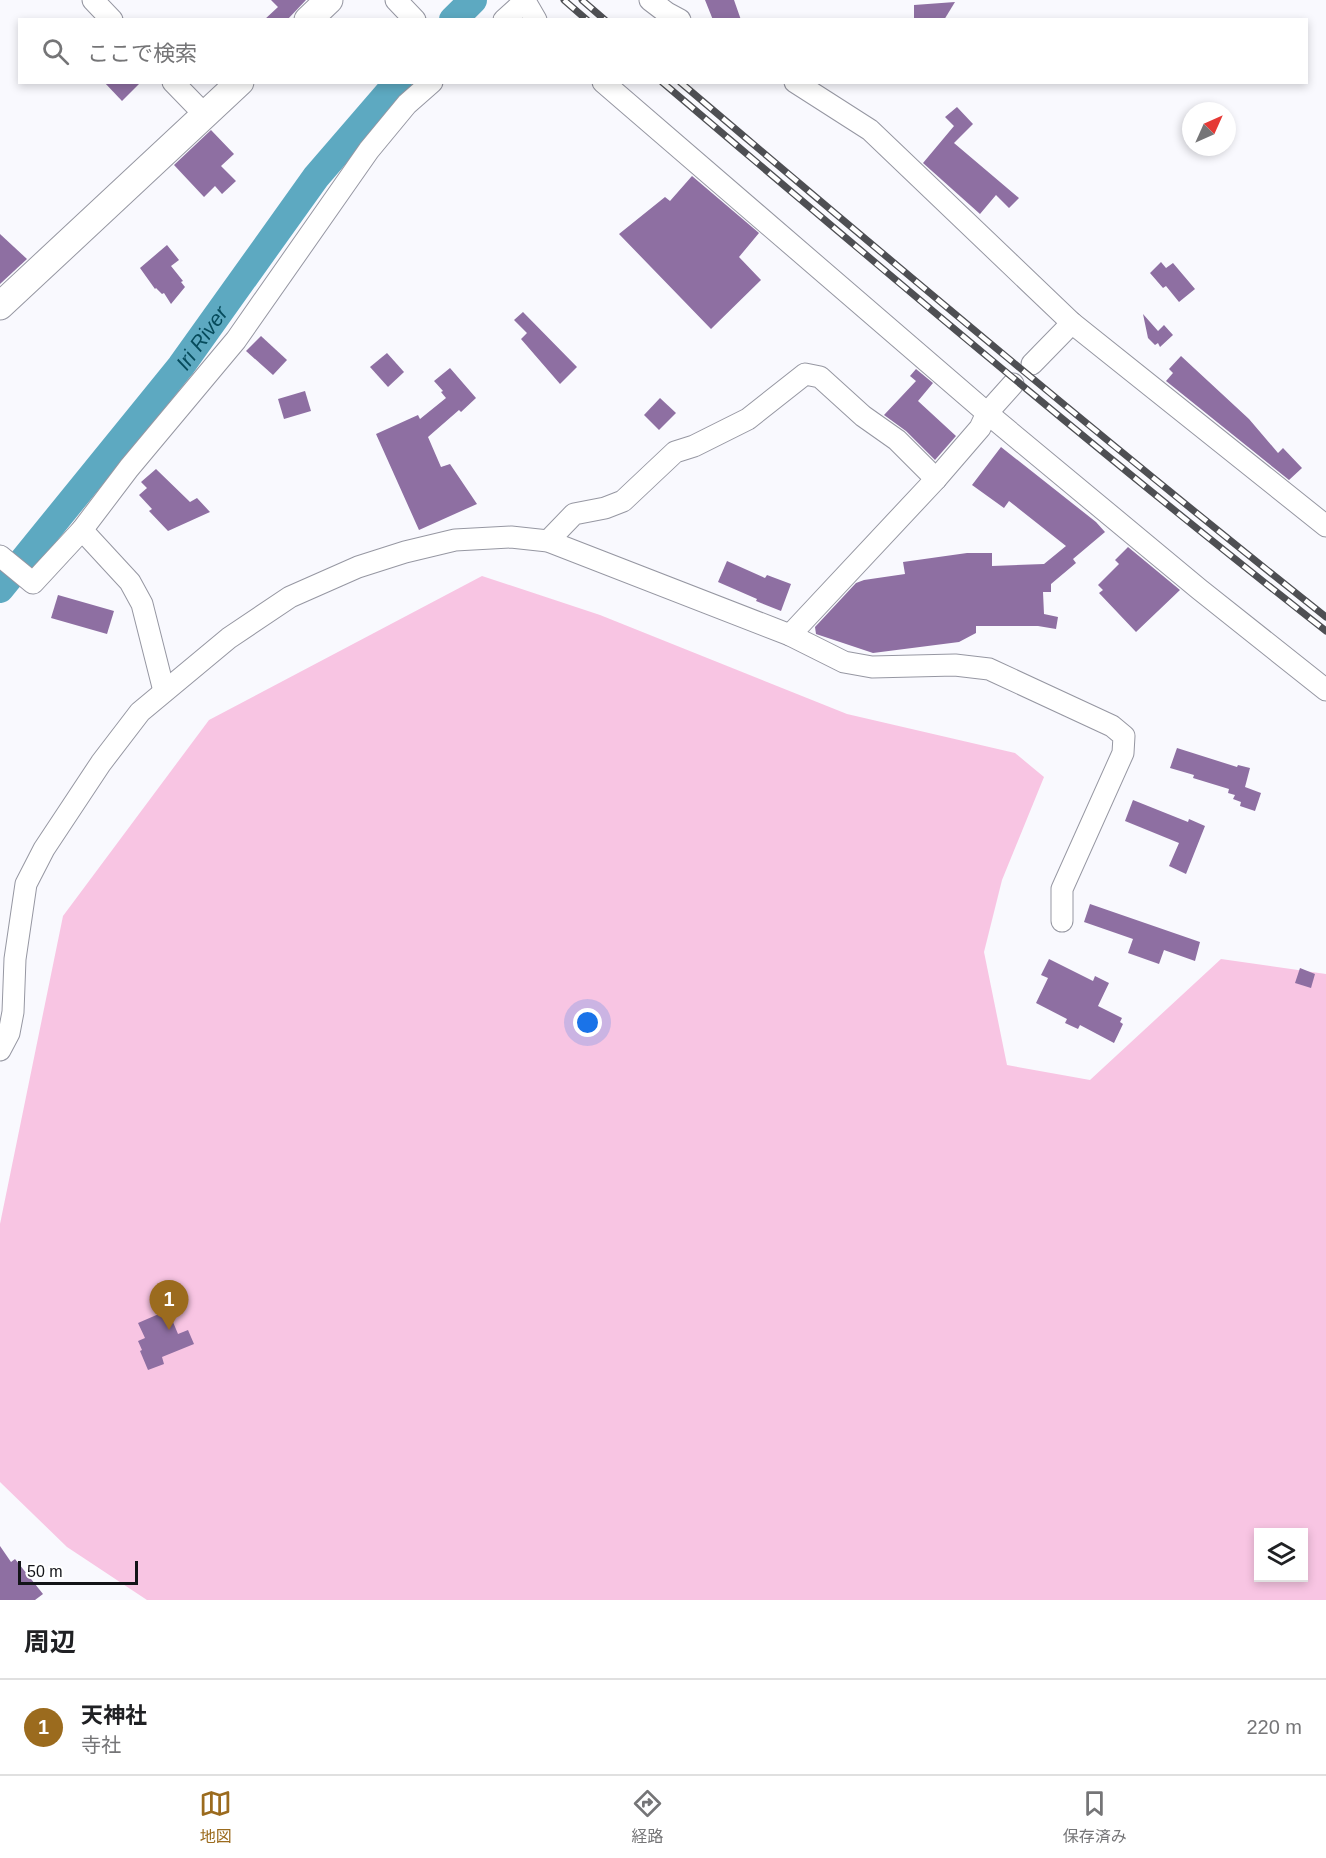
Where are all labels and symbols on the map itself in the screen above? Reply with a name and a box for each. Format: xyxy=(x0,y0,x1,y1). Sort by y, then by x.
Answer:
north arrow xyxy=(1182,102,1236,156)
water label: Iri River xyxy=(171,301,232,374)
your location xyxy=(573,1008,602,1037)
pin: 1 xyxy=(150,1280,188,1330)
scale bar xyxy=(18,1558,138,1586)

